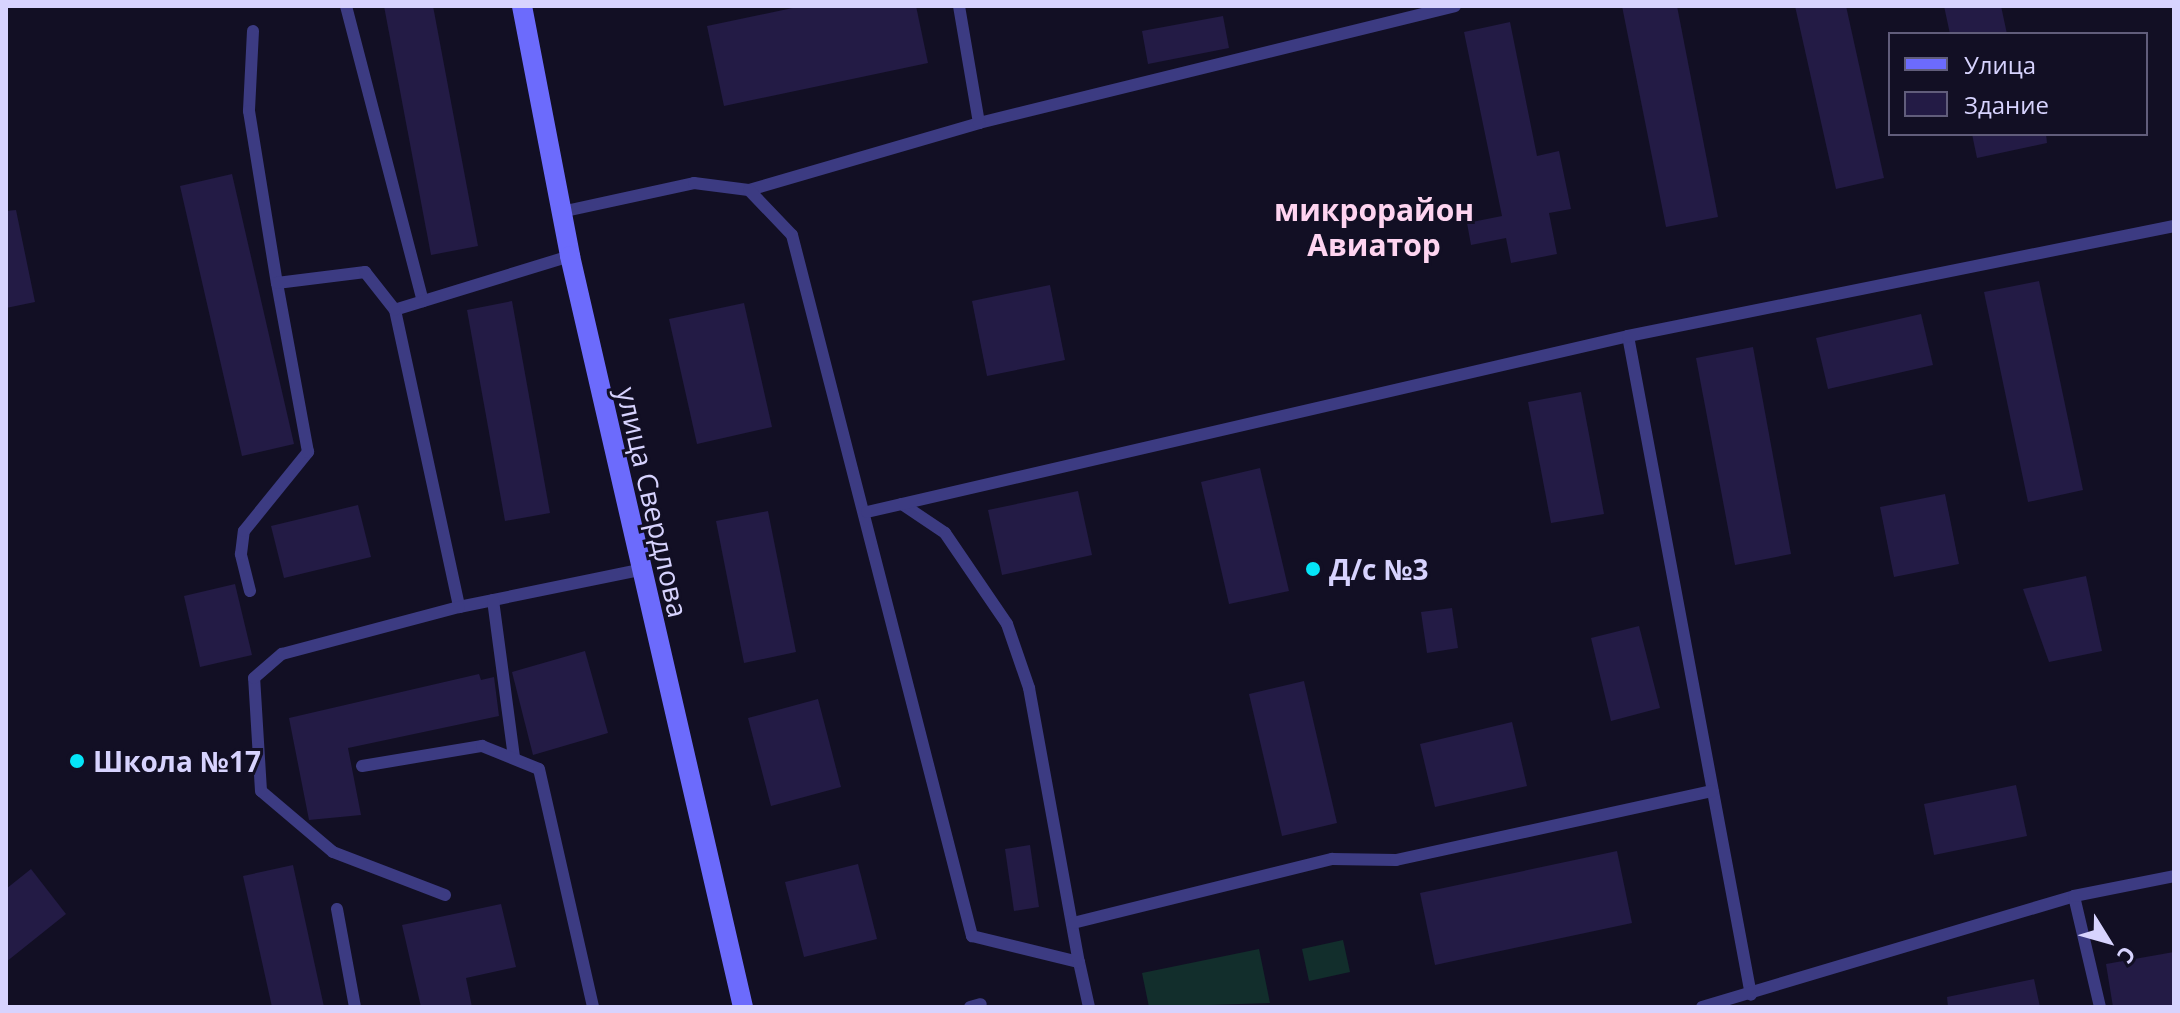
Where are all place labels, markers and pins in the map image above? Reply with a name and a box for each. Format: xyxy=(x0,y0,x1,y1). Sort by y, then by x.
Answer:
place label: Д/с №3 xyxy=(1329,552,1428,586)
marker: Д/с №3 xyxy=(1304,560,1322,578)
place label: Школа №17 xyxy=(93,744,261,778)
marker: Школа №17 xyxy=(68,752,86,770)

